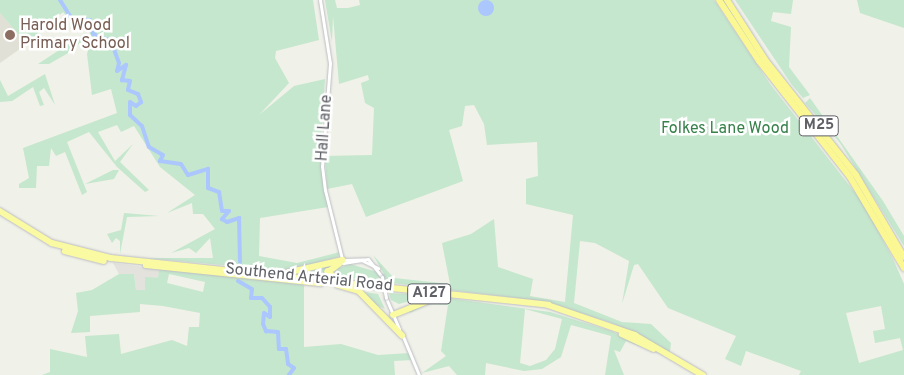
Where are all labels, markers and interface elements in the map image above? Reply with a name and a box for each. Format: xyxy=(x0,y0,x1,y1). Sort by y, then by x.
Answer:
place label: Harold Wood Primary School xyxy=(20,16,130,54)
marker: Harold Wood Primary School xyxy=(4,29,16,41)
street label: Hall Lane xyxy=(313,94,337,162)
road number: M25 xyxy=(798,114,840,138)
park label: Folkes Lane Wood xyxy=(661,119,789,139)
street label: Southend Arterial Road xyxy=(224,260,394,296)
road number: A127 xyxy=(406,282,452,306)

